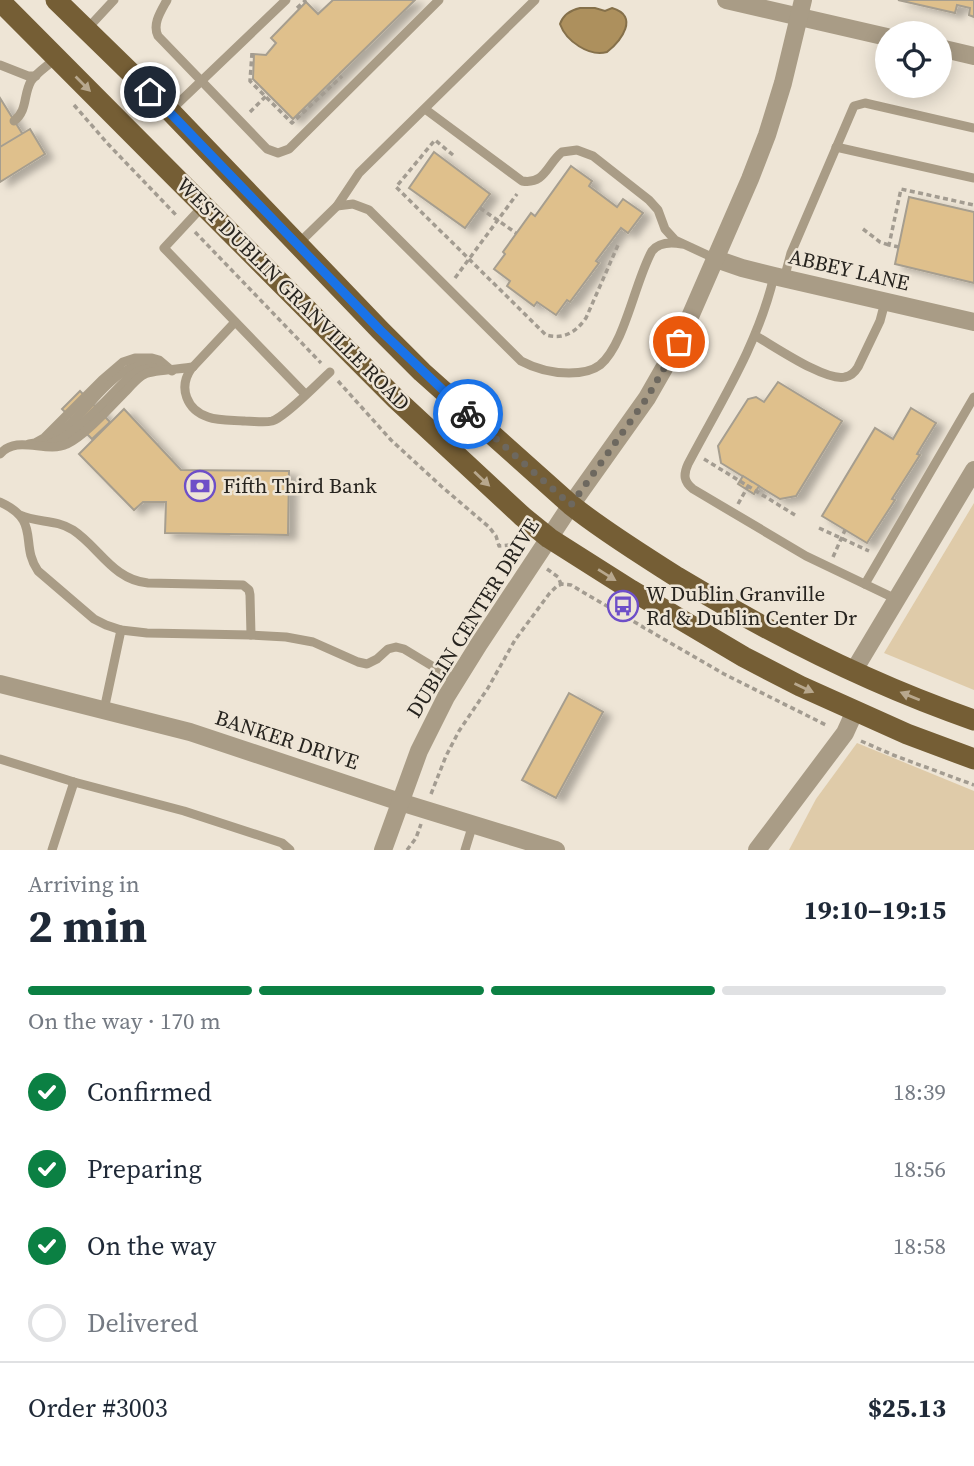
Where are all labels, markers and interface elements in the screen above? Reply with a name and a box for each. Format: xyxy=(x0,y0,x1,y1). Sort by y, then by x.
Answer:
map controls xyxy=(875,21,952,98)
button: locate xyxy=(875,21,952,98)
pin xyxy=(120,62,180,122)
icon: home xyxy=(131,73,169,111)
one-way arrow xyxy=(75,75,92,92)
street label: WEST DUBLIN GRANVILLE ROAD xyxy=(170,170,417,417)
street label: ABBEY LANE xyxy=(786,242,912,298)
pin xyxy=(649,312,709,372)
icon: bag xyxy=(660,323,698,361)
courier xyxy=(433,379,503,449)
icon: bike xyxy=(449,395,487,433)
bank icon: Fifth Third Bank xyxy=(183,469,217,503)
one-way arrow xyxy=(473,470,490,486)
place label: Fifth Third Bank xyxy=(223,471,377,500)
street label: DUBLIN CENTER DRIVE xyxy=(399,512,546,723)
one-way arrow xyxy=(597,569,616,582)
place label: W Dublin Granville Rd & Dublin Center Dr xyxy=(646,579,857,632)
bus stop icon: W Dublin Granville Rd & Dublin Center Dr xyxy=(606,589,640,623)
one-way arrow xyxy=(794,682,814,693)
one-way arrow xyxy=(900,691,921,702)
street label: BANKER DRIVE xyxy=(212,703,363,776)
text: Arriving in xyxy=(28,868,140,900)
text: 19:10–19:15 xyxy=(804,892,946,928)
text: 2 min xyxy=(28,894,147,957)
text: On the way · 170 m xyxy=(28,1005,221,1037)
icon: check xyxy=(28,1073,66,1111)
text: Confirmed xyxy=(87,1074,212,1110)
text: 18:39 xyxy=(893,1076,946,1108)
icon: check xyxy=(28,1150,66,1188)
text: Preparing xyxy=(87,1151,202,1187)
text: 18:56 xyxy=(893,1153,946,1185)
icon: check xyxy=(28,1227,66,1265)
text: On the way xyxy=(87,1228,216,1264)
text: 18:58 xyxy=(893,1230,946,1262)
text: Delivered xyxy=(87,1305,198,1341)
text: Order #3003 xyxy=(28,1390,168,1426)
text: $25.13 xyxy=(868,1390,946,1426)

